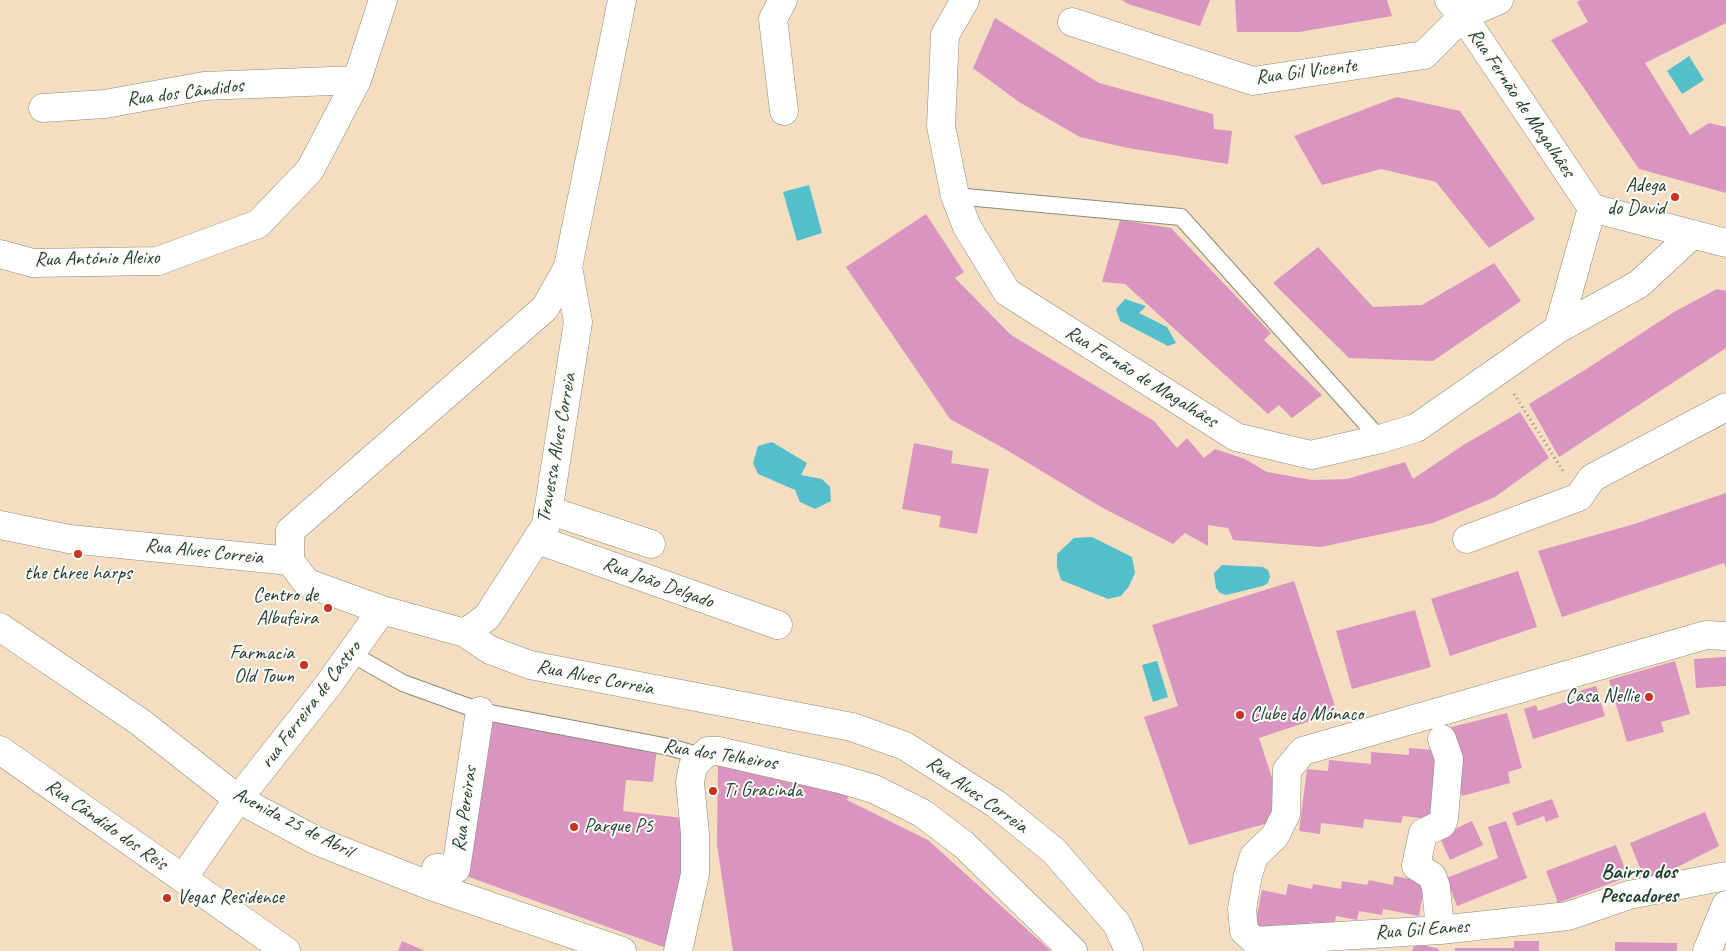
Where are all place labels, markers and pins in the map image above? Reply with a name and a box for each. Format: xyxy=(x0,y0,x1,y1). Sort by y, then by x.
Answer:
place label: Adega do David xyxy=(1607,174,1665,221)
marker: Adega do David xyxy=(1669,191,1681,203)
marker: the three harps xyxy=(72,548,84,560)
place label: the three harps xyxy=(24,562,132,586)
place label: Centro de Albufeira xyxy=(253,584,318,631)
marker: Centro de Albufeira xyxy=(322,602,334,614)
place label: Farmacia Old Town xyxy=(229,642,294,689)
marker: Farmacia Old Town xyxy=(298,659,310,671)
place label: Casa Nellie xyxy=(1565,685,1639,709)
marker: Casa Nellie xyxy=(1643,691,1655,703)
place label: Clube do Mónaco xyxy=(1250,703,1363,727)
marker: Clube do Mónaco xyxy=(1234,709,1246,721)
place label: Ti Gracinda xyxy=(723,779,802,803)
marker: Ti Gracinda xyxy=(707,785,719,797)
place label: Parque P5 xyxy=(584,815,653,839)
marker: Parque P5 xyxy=(568,821,580,833)
place label: Vegas Residence xyxy=(177,886,284,910)
marker: Vegas Residence xyxy=(161,892,173,904)

